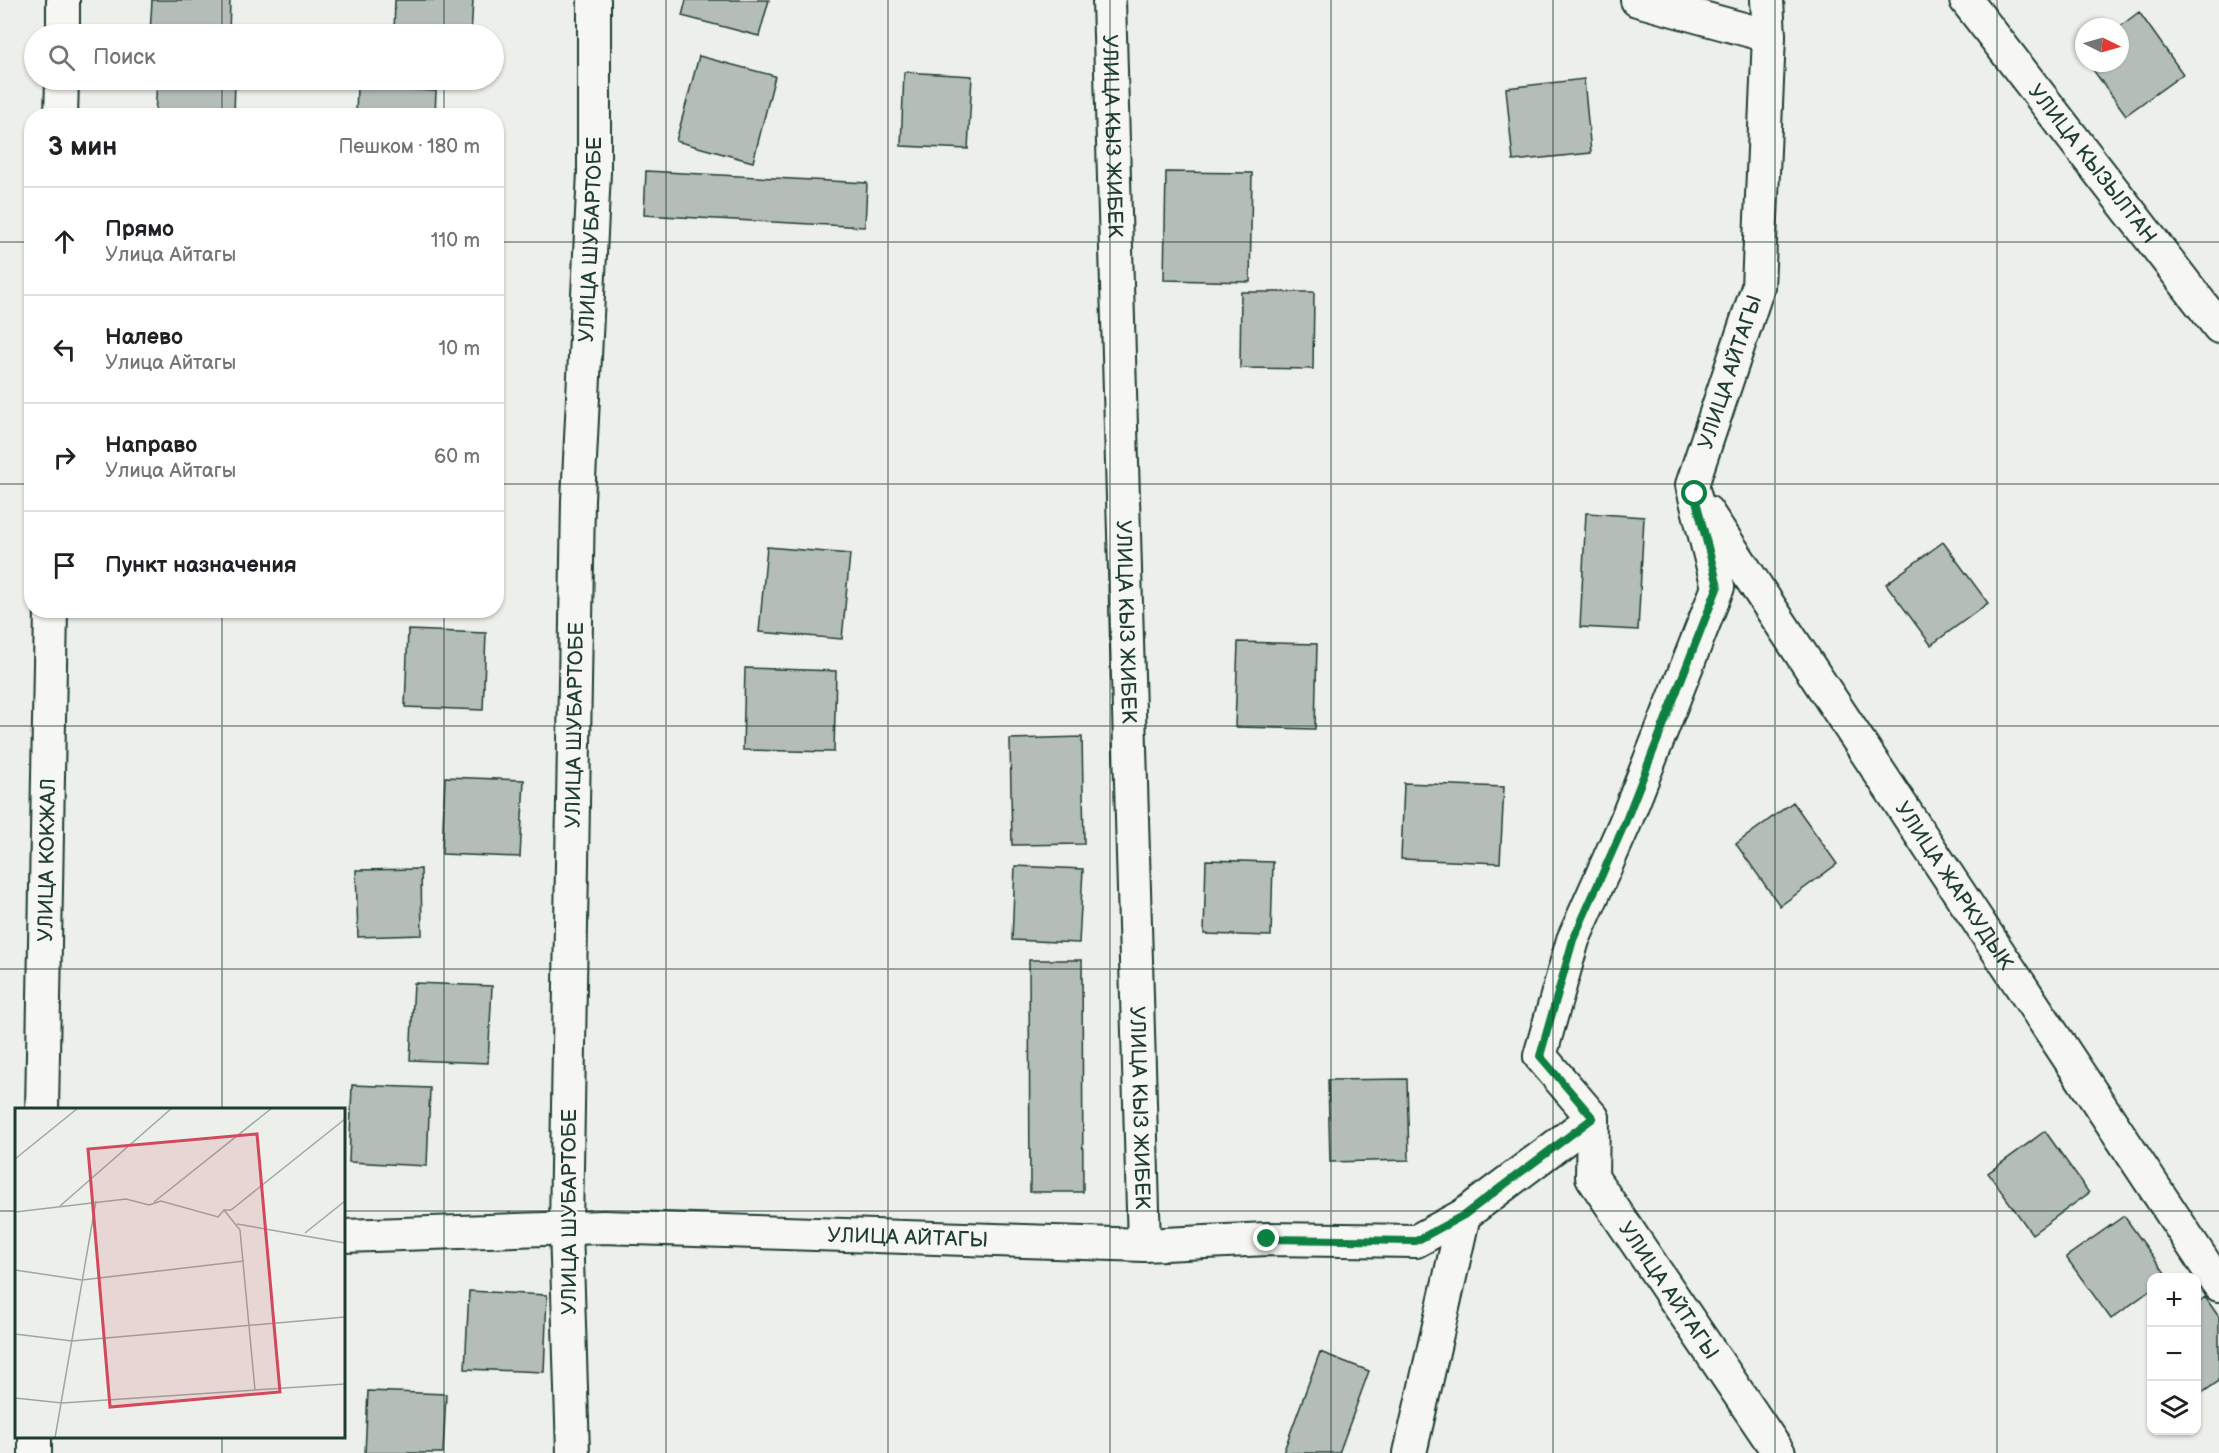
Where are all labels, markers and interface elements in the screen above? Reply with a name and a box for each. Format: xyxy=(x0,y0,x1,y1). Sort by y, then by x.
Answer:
north arrow xyxy=(2075,18,2129,72)
search box xyxy=(24,24,504,90)
street label: УЛИЦА КЫЗ ЖИБЕК xyxy=(1097,34,1128,238)
icon: search xyxy=(45,41,78,74)
text: Поиск xyxy=(93,44,156,71)
street label: УЛИЦА КЫЗЫЛТАН xyxy=(2023,79,2162,249)
text: 3 мин xyxy=(48,132,117,163)
text: Пешком · 180 m xyxy=(338,135,480,159)
street label: УЛИЦА ШУБАРТОБЕ xyxy=(574,136,607,343)
text: Прямо xyxy=(105,216,174,243)
icon: ahead xyxy=(48,225,81,258)
text: 110 m xyxy=(431,229,480,253)
text: Улица Айтагы xyxy=(105,243,236,267)
street label: УЛИЦА АЙТАГЫ xyxy=(1693,292,1767,452)
text: Налево xyxy=(105,324,183,351)
icon: left xyxy=(48,333,81,366)
text: 10 m xyxy=(439,337,480,361)
text: Улица Айтагы xyxy=(105,351,236,375)
text: Направо xyxy=(105,432,197,459)
icon: right xyxy=(48,441,81,474)
text: 60 m xyxy=(434,445,480,469)
text: Улица Айтагы xyxy=(105,459,236,483)
route start xyxy=(1681,480,1707,506)
street label: УЛИЦА КЫЗ ЖИБЕК xyxy=(1111,520,1141,724)
icon: arrive xyxy=(48,549,81,582)
text: Пункт назначения xyxy=(105,552,297,579)
street label: УЛИЦА ШУБАРТОБЕ xyxy=(561,622,589,829)
street label: УЛИЦА КОКЖАЛ xyxy=(33,778,61,942)
street label: УЛИЦА ЖАРКУДЫК xyxy=(1889,797,2019,975)
street label: УЛИЦА КЫЗ ЖИБЕК xyxy=(1124,1006,1155,1210)
inset map xyxy=(15,1108,345,1438)
street label: УЛИЦА ШУБАРТОБЕ xyxy=(557,1109,582,1315)
street label: УЛИЦА АЙТАГЫ xyxy=(1613,1217,1724,1364)
street label: УЛИЦА АЙТАГЫ xyxy=(827,1222,988,1253)
route end xyxy=(1253,1225,1279,1251)
map controls xyxy=(2147,1273,2201,1435)
button: + xyxy=(2147,1273,2201,1327)
button: − xyxy=(2147,1327,2201,1381)
button: layers xyxy=(2147,1381,2201,1435)

